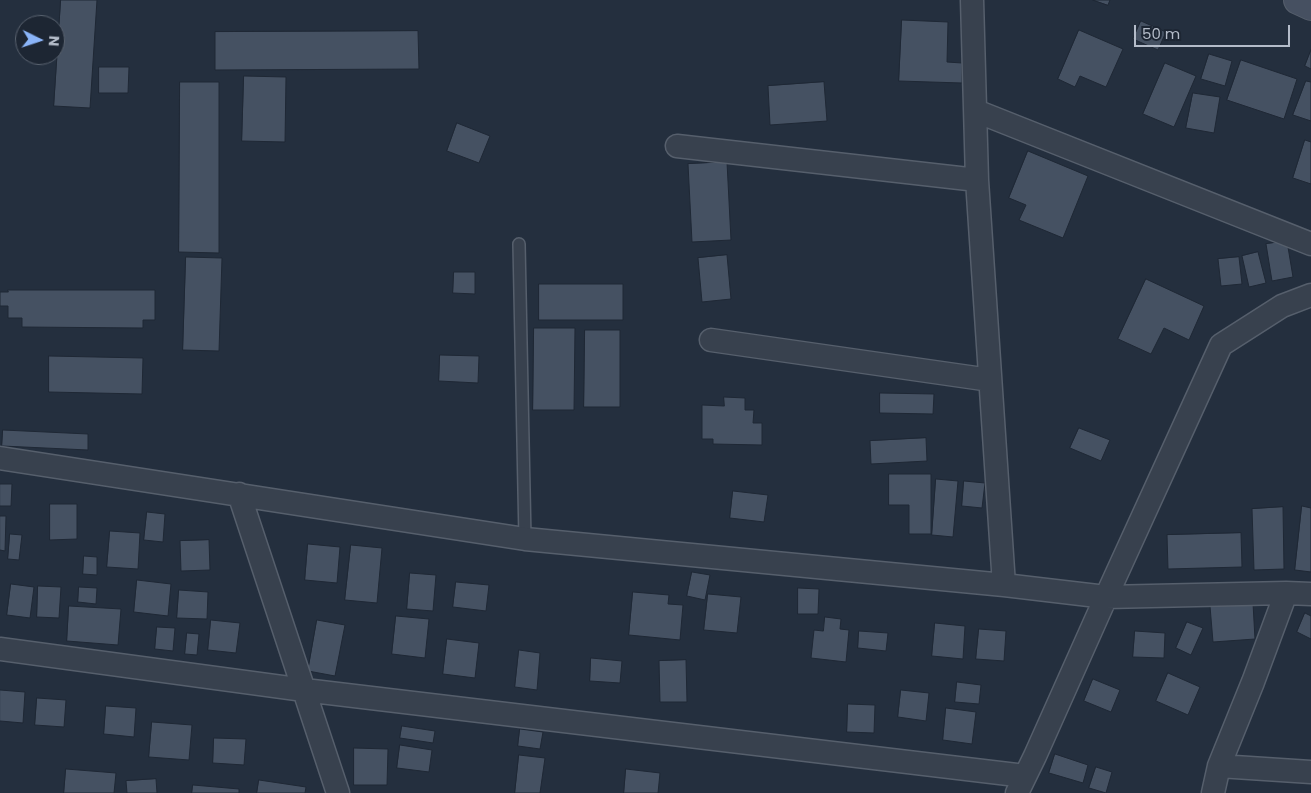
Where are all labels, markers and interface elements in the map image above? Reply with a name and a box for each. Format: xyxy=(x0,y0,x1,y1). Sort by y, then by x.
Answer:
north arrow xyxy=(15,15,65,65)
scale bar xyxy=(1136,15,1292,47)
text: 50 m xyxy=(1142,23,1180,44)
text: N xyxy=(44,35,64,47)

